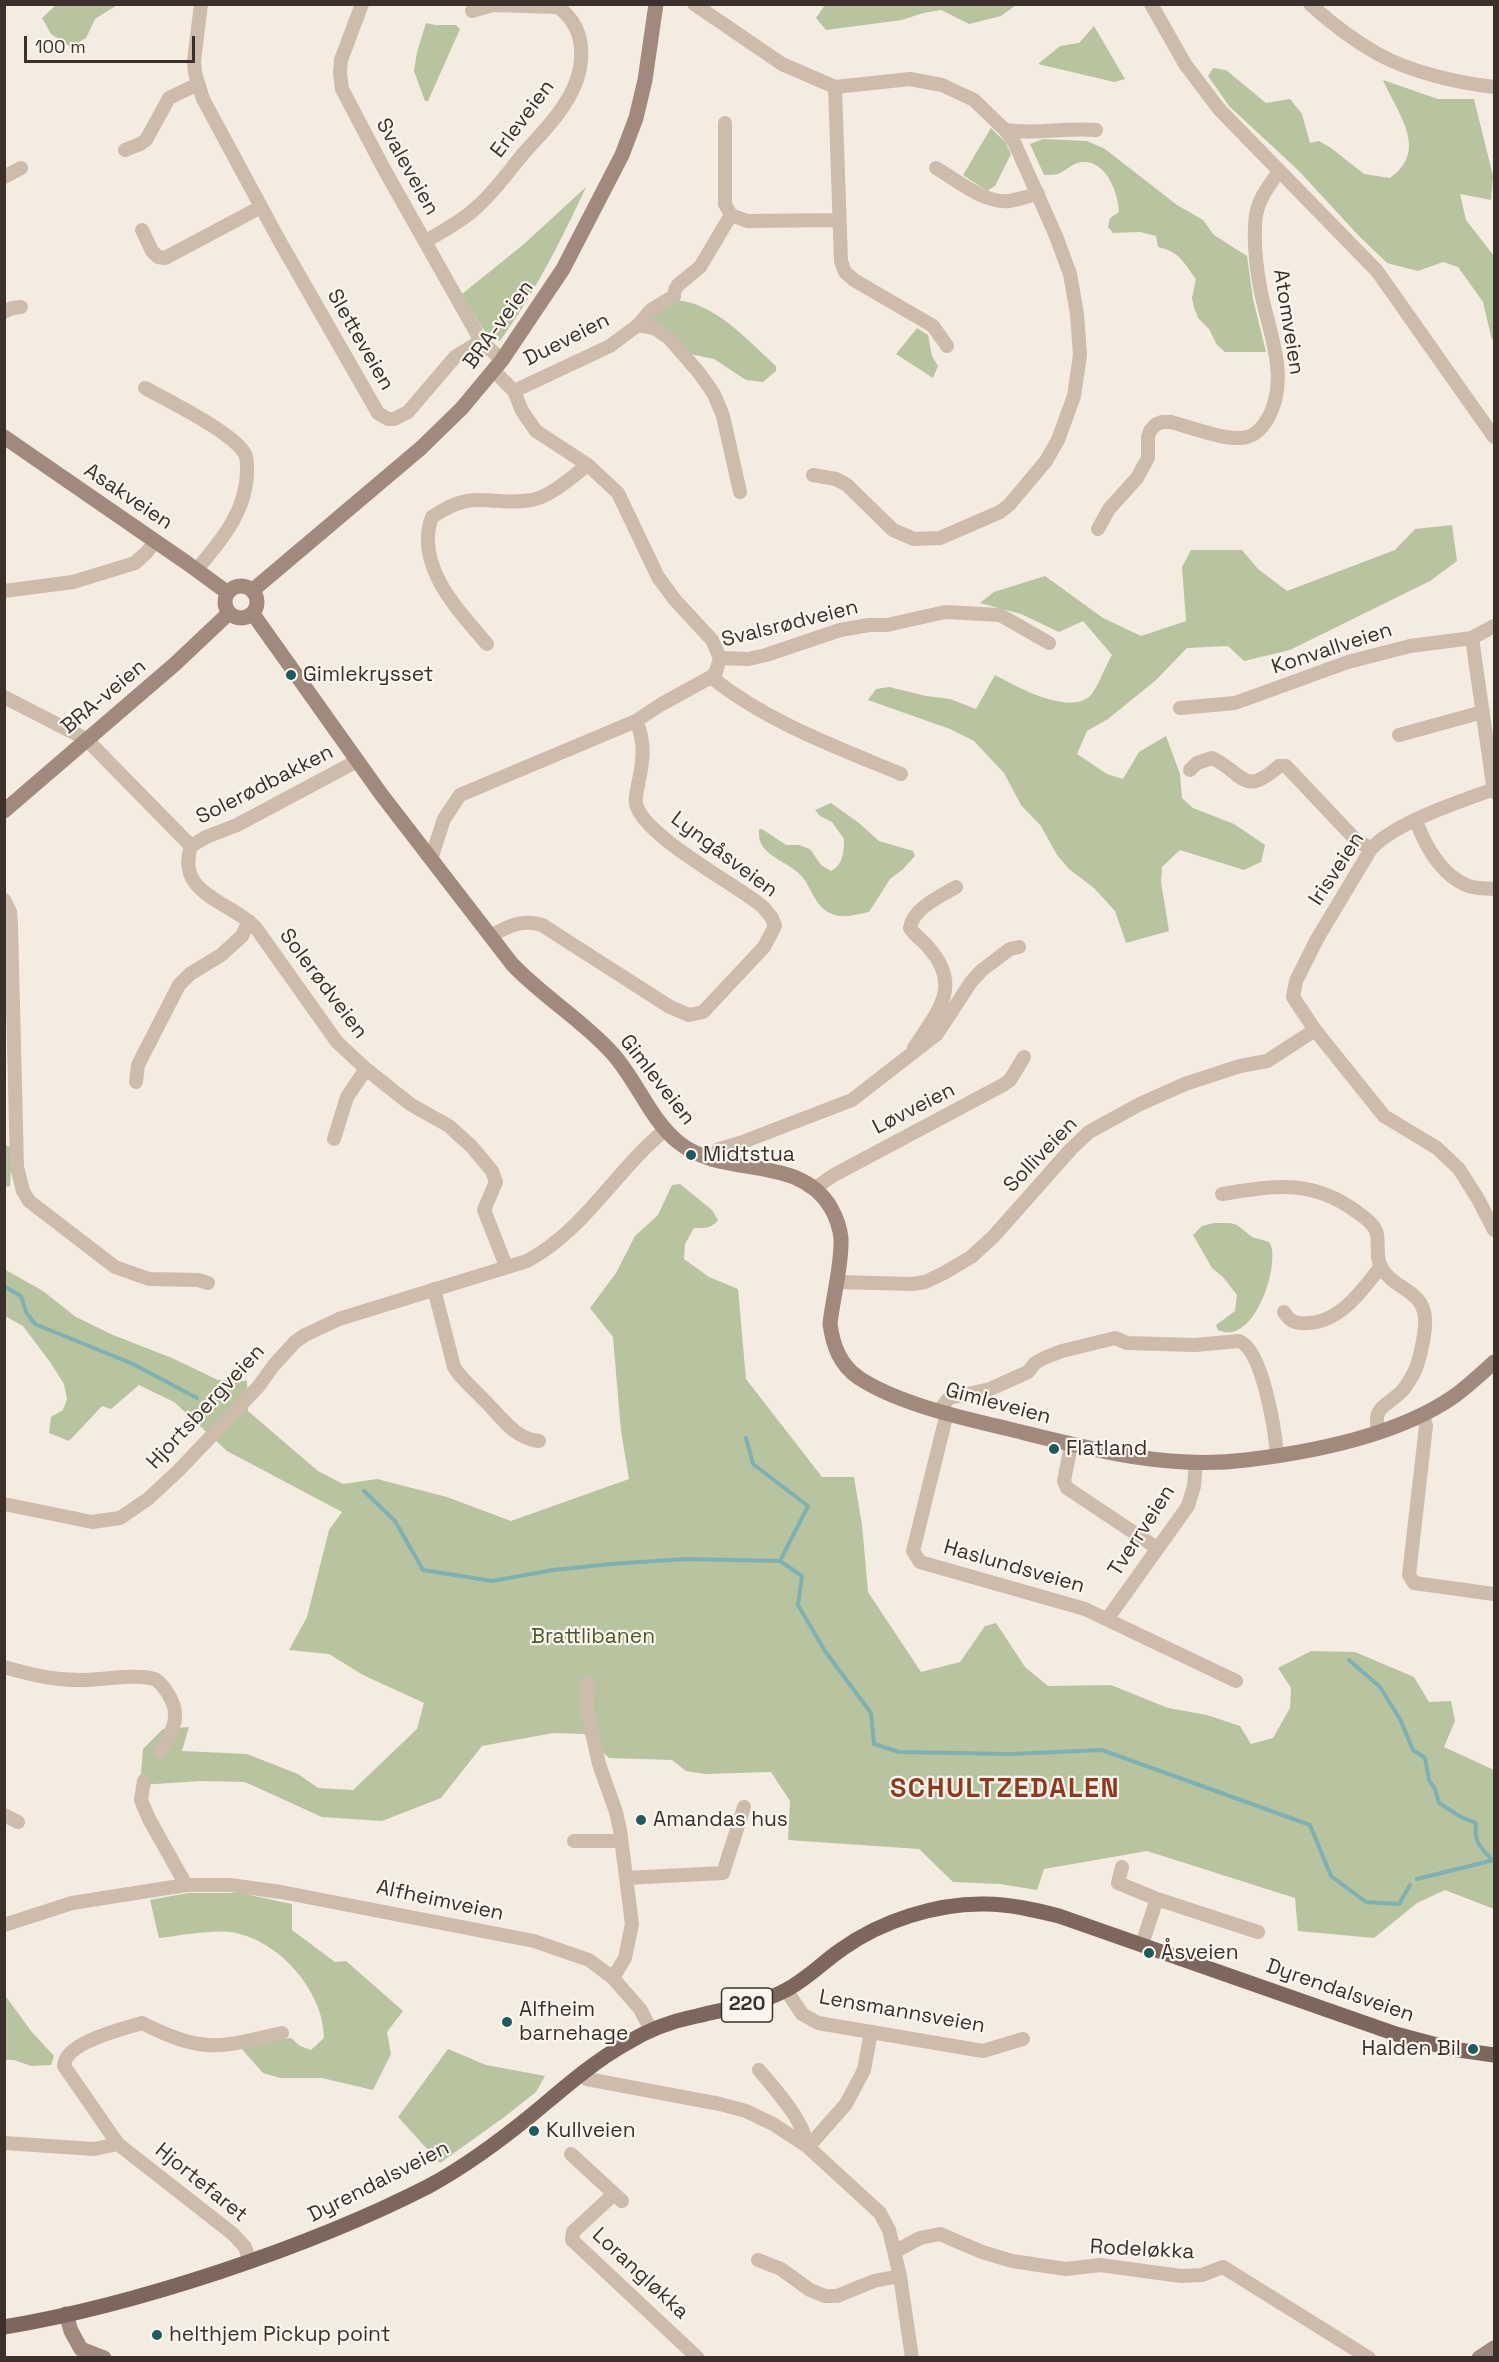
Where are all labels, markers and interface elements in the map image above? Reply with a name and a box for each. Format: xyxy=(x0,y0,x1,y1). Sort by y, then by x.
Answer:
scale bar xyxy=(27,24,198,62)
text: 100 m xyxy=(35,35,86,58)
street label: Erleveien xyxy=(486,75,560,163)
street label: Svaleveien xyxy=(370,114,444,220)
street label: Atomveien xyxy=(1267,267,1309,377)
street label: BRA-veien xyxy=(459,276,539,374)
street label: Sletteveien xyxy=(321,285,399,395)
street label: Dueveien xyxy=(520,308,614,372)
street label: Asakveien xyxy=(79,458,177,536)
street label: Svalsrødveien xyxy=(719,595,861,653)
street label: Konvallveien xyxy=(1269,618,1395,680)
street label: BRA-veien xyxy=(56,654,152,740)
place label: Gimlekrysset xyxy=(303,662,434,688)
marker: Gimlekrysset xyxy=(284,668,298,682)
street label: Solerødbakken xyxy=(192,740,338,830)
street label: Lyngåsveien xyxy=(666,807,782,903)
street label: Irisveien xyxy=(1304,827,1370,911)
street label: Solerødveien xyxy=(273,924,373,1044)
street label: Gimleveien xyxy=(614,1030,700,1130)
street label: Løvveien xyxy=(869,1078,959,1140)
street label: Solliveien xyxy=(999,1112,1083,1198)
place label: Midtstua xyxy=(703,1142,795,1168)
marker: Midtstua xyxy=(684,1148,698,1162)
street label: Hjortsbergveien xyxy=(142,1339,270,1475)
street label: Gimleveien xyxy=(943,1378,1053,1430)
place label: Flatland xyxy=(1066,1436,1147,1462)
marker: Flatland xyxy=(1047,1442,1061,1456)
street label: Tverrveien xyxy=(1103,1481,1181,1581)
street label: Haslundsveien xyxy=(941,1535,1087,1599)
park label: Brattlibanen xyxy=(531,1624,655,1650)
district label: SCHULTZEDALEN xyxy=(890,1774,1120,1806)
place label: Amandas hus xyxy=(653,1807,788,1833)
marker: Amandas hus xyxy=(634,1813,648,1827)
street label: Alfheimveien xyxy=(374,1875,506,1927)
place label: Åsveien xyxy=(1161,1940,1239,1966)
marker: Åsveien xyxy=(1142,1946,1156,1960)
street label: Dyrendalsveien xyxy=(1263,1954,1417,2028)
street label: Lensmannsveien xyxy=(817,1985,987,2039)
road number: 220 xyxy=(722,1988,772,2022)
place label: Alfheim barnehage xyxy=(519,1997,628,2047)
marker: Alfheim barnehage xyxy=(500,2015,514,2029)
place label: Halden Bil xyxy=(1362,2036,1461,2062)
marker: Halden Bil xyxy=(1466,2042,1480,2056)
place label: Kullveien xyxy=(546,2118,636,2144)
marker: Kullveien xyxy=(527,2124,541,2138)
street label: Dyrendalsveien xyxy=(304,2136,454,2228)
street label: Hjortefaret xyxy=(150,2138,252,2228)
street label: Lorangløkka xyxy=(586,2223,694,2325)
street label: Rodeløkka xyxy=(1089,2235,1195,2265)
place label: helthjem Pickup point xyxy=(169,2322,390,2348)
marker: helthjem Pickup point xyxy=(150,2328,164,2342)

